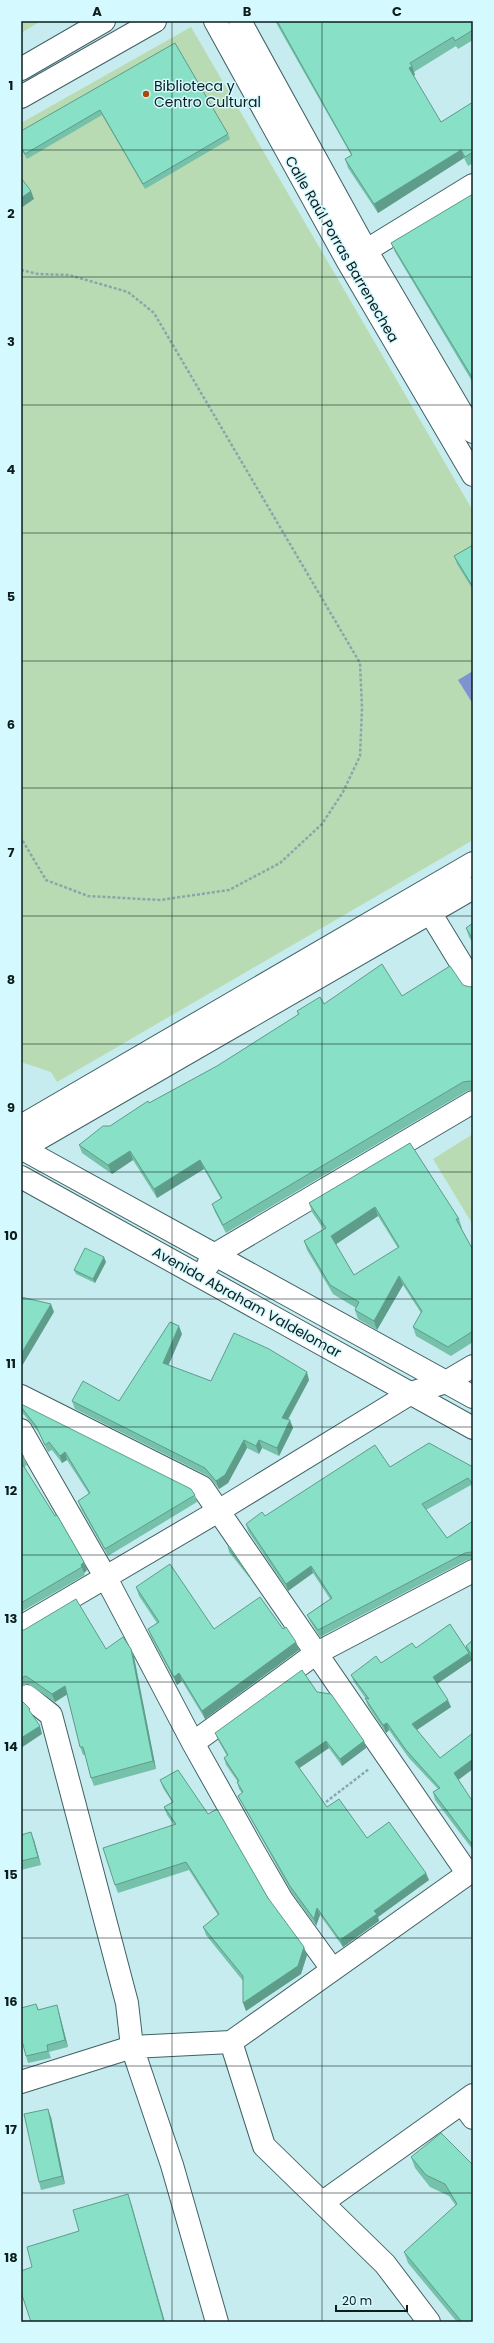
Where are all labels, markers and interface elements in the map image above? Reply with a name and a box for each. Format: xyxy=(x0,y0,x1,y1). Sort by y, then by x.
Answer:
text: A xyxy=(92,2,102,21)
text: B xyxy=(243,2,252,21)
text: C xyxy=(392,2,402,21)
text: 1 xyxy=(9,76,13,95)
place label: Biblioteca y Centro Cultural xyxy=(154,76,261,112)
marker: Biblioteca y Centro Cultural xyxy=(141,89,151,99)
street label: Calle Raúl Porras Barrenechea xyxy=(280,152,404,346)
text: 2 xyxy=(7,204,15,223)
text: 3 xyxy=(7,332,15,351)
text: 4 xyxy=(7,460,16,479)
text: 5 xyxy=(7,587,15,606)
text: 6 xyxy=(7,715,15,734)
text: 7 xyxy=(8,843,15,862)
text: 8 xyxy=(7,970,15,989)
text: 9 xyxy=(7,1098,15,1117)
text: 10 xyxy=(4,1226,18,1245)
street label: Avenida Abraham Valdelomar xyxy=(149,1242,345,1362)
text: 11 xyxy=(6,1354,16,1373)
text: 12 xyxy=(5,1481,18,1500)
text: 13 xyxy=(5,1609,18,1628)
text: 14 xyxy=(4,1737,18,1756)
text: 15 xyxy=(4,1865,18,1884)
text: 16 xyxy=(4,1992,18,2011)
text: 17 xyxy=(5,2120,17,2139)
text: 18 xyxy=(4,2248,18,2267)
scale bar xyxy=(336,2287,407,2313)
text: 20 m xyxy=(342,2292,372,2309)

